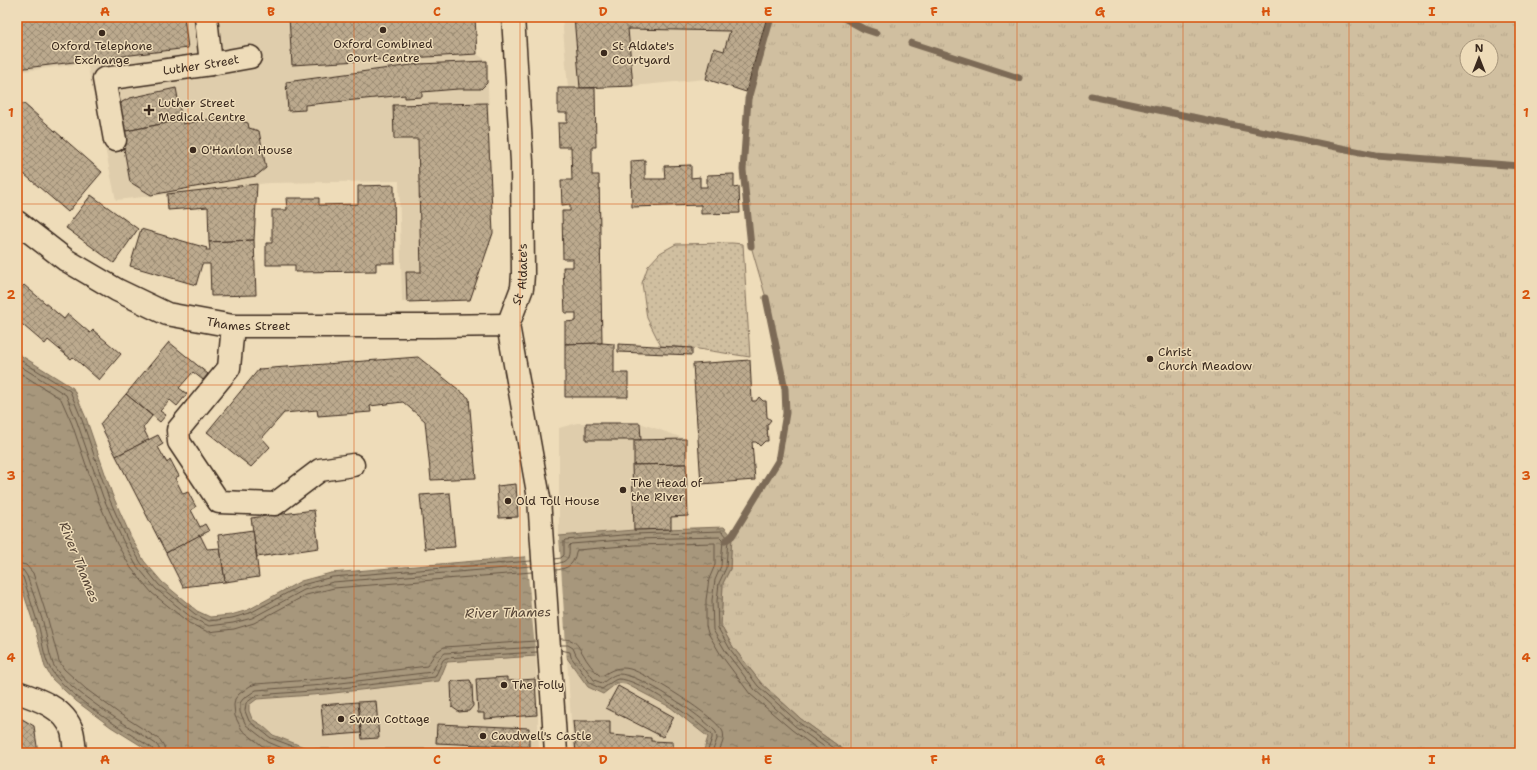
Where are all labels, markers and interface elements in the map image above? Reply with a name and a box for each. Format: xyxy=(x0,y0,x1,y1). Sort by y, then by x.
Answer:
text: A xyxy=(100,3,110,20)
text: B xyxy=(267,3,275,20)
text: C xyxy=(433,3,441,20)
text: D xyxy=(598,3,608,20)
text: E xyxy=(764,3,773,20)
text: F xyxy=(930,3,938,20)
text: G xyxy=(1095,3,1106,20)
text: H xyxy=(1261,3,1271,20)
text: I xyxy=(1428,3,1436,20)
marker: Oxford Combined Court Centre xyxy=(378,25,388,35)
marker: Oxford Telephone Exchange xyxy=(97,28,107,38)
place label: Oxford Combined Court Centre xyxy=(333,36,433,66)
place label: Oxford Telephone Exchange xyxy=(51,38,153,68)
place label: St Aldate's Courtyard xyxy=(612,38,674,68)
north arrow xyxy=(1459,38,1499,78)
text: N xyxy=(1475,41,1484,56)
marker: St Aldate's Courtyard xyxy=(599,48,609,58)
street label: Luther Street xyxy=(162,51,240,79)
place label: Luther Street Medical Centre xyxy=(158,95,246,125)
text: 1 xyxy=(8,104,14,121)
marker: Luther Street Medical Centre xyxy=(143,104,155,116)
text: 1 xyxy=(1523,104,1529,121)
place label: O'Hanlon House xyxy=(201,142,293,158)
marker: O'Hanlon House xyxy=(188,145,198,155)
street label: St Aldate's xyxy=(508,243,531,307)
text: 2 xyxy=(6,286,16,303)
text: 2 xyxy=(1521,286,1531,303)
street label: Thames Street xyxy=(205,313,290,334)
place label: Christ Church Meadow xyxy=(1158,344,1253,374)
marker: Christ Church Meadow xyxy=(1145,354,1155,364)
text: 3 xyxy=(6,467,16,484)
text: 3 xyxy=(1521,467,1531,484)
place label: The Head of the River xyxy=(631,475,703,505)
marker: The Head of the River xyxy=(618,485,628,495)
place label: Old Toll House xyxy=(516,493,600,509)
marker: Old Toll House xyxy=(503,496,513,506)
water label: River Thames xyxy=(56,519,104,605)
water label: River Thames xyxy=(465,603,551,622)
text: 4 xyxy=(6,649,16,666)
text: 4 xyxy=(1521,649,1531,666)
place label: The Folly xyxy=(512,677,565,693)
marker: The Folly xyxy=(499,680,509,690)
place label: Swan Cottage xyxy=(349,711,430,727)
marker: Swan Cottage xyxy=(336,714,346,724)
place label: Caudwell's Castle xyxy=(491,728,592,744)
marker: Caudwell's Castle xyxy=(478,731,488,741)
text: A xyxy=(100,751,110,768)
text: B xyxy=(267,751,275,768)
text: C xyxy=(433,751,441,768)
text: D xyxy=(598,751,608,768)
text: E xyxy=(764,751,773,768)
text: F xyxy=(930,751,938,768)
text: G xyxy=(1095,751,1106,768)
text: H xyxy=(1261,751,1271,768)
text: I xyxy=(1428,751,1436,768)

